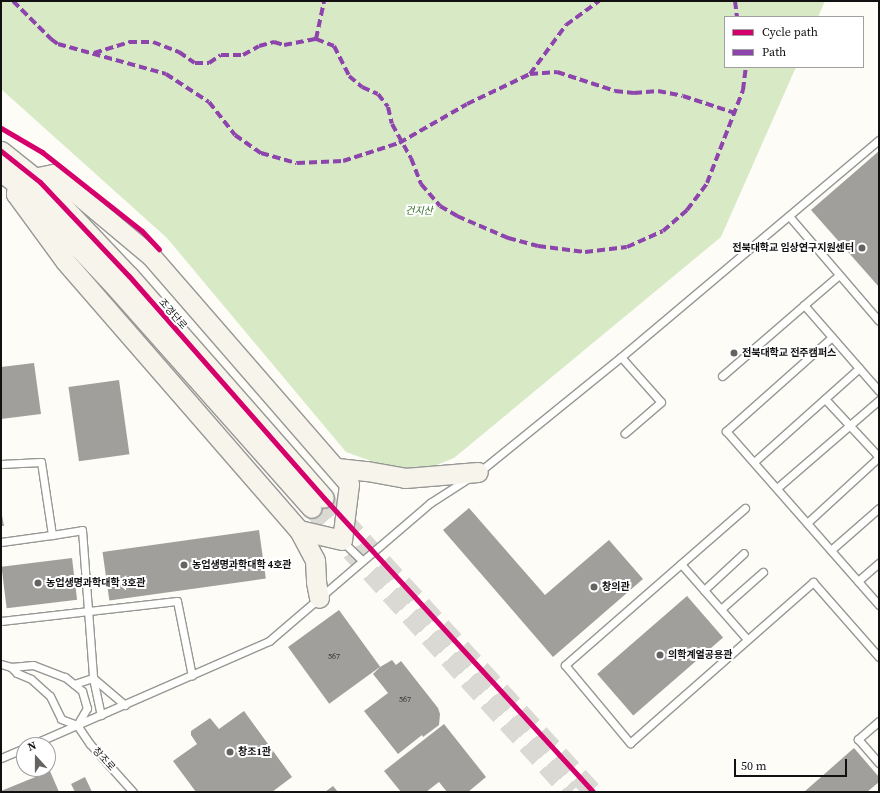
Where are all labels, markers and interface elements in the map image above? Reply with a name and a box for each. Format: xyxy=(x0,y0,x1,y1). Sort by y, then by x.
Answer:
legend xyxy=(724,16,864,68)
text: Cycle path xyxy=(762,24,818,40)
text: Path xyxy=(762,44,786,60)
park label: 건지산 xyxy=(405,205,433,217)
place label: 전북대학교 임상연구지원센터 xyxy=(732,242,854,254)
marker: 전북대학교 임상연구지원센터 xyxy=(857,243,867,253)
street label: 조경단로 xyxy=(156,296,190,332)
place label: 전북대학교 전주캠퍼스 xyxy=(742,347,836,359)
marker: 전북대학교 전주캠퍼스 xyxy=(729,348,739,358)
place label: 농업생명과학대학 4호관 xyxy=(192,559,292,571)
marker: 농업생명과학대학 4호관 xyxy=(179,560,189,570)
place label: 농업생명과학대학 3호관 xyxy=(46,577,146,589)
marker: 농업생명과학대학 3호관 xyxy=(33,578,43,588)
place label: 창의관 xyxy=(602,581,630,593)
marker: 창의관 xyxy=(589,582,599,592)
place label: 의학계열공용관 xyxy=(668,649,732,661)
marker: 의학계열공용관 xyxy=(655,650,665,660)
house number: 567 xyxy=(328,652,340,662)
house number: 567 xyxy=(399,695,411,705)
north arrow xyxy=(16,737,56,777)
text: N xyxy=(25,738,38,755)
street label: 창조로 xyxy=(90,745,118,773)
place label: 창조1관 xyxy=(238,746,271,758)
marker: 창조1관 xyxy=(225,747,235,757)
scale bar xyxy=(736,751,849,777)
text: 50 m xyxy=(741,758,767,774)

